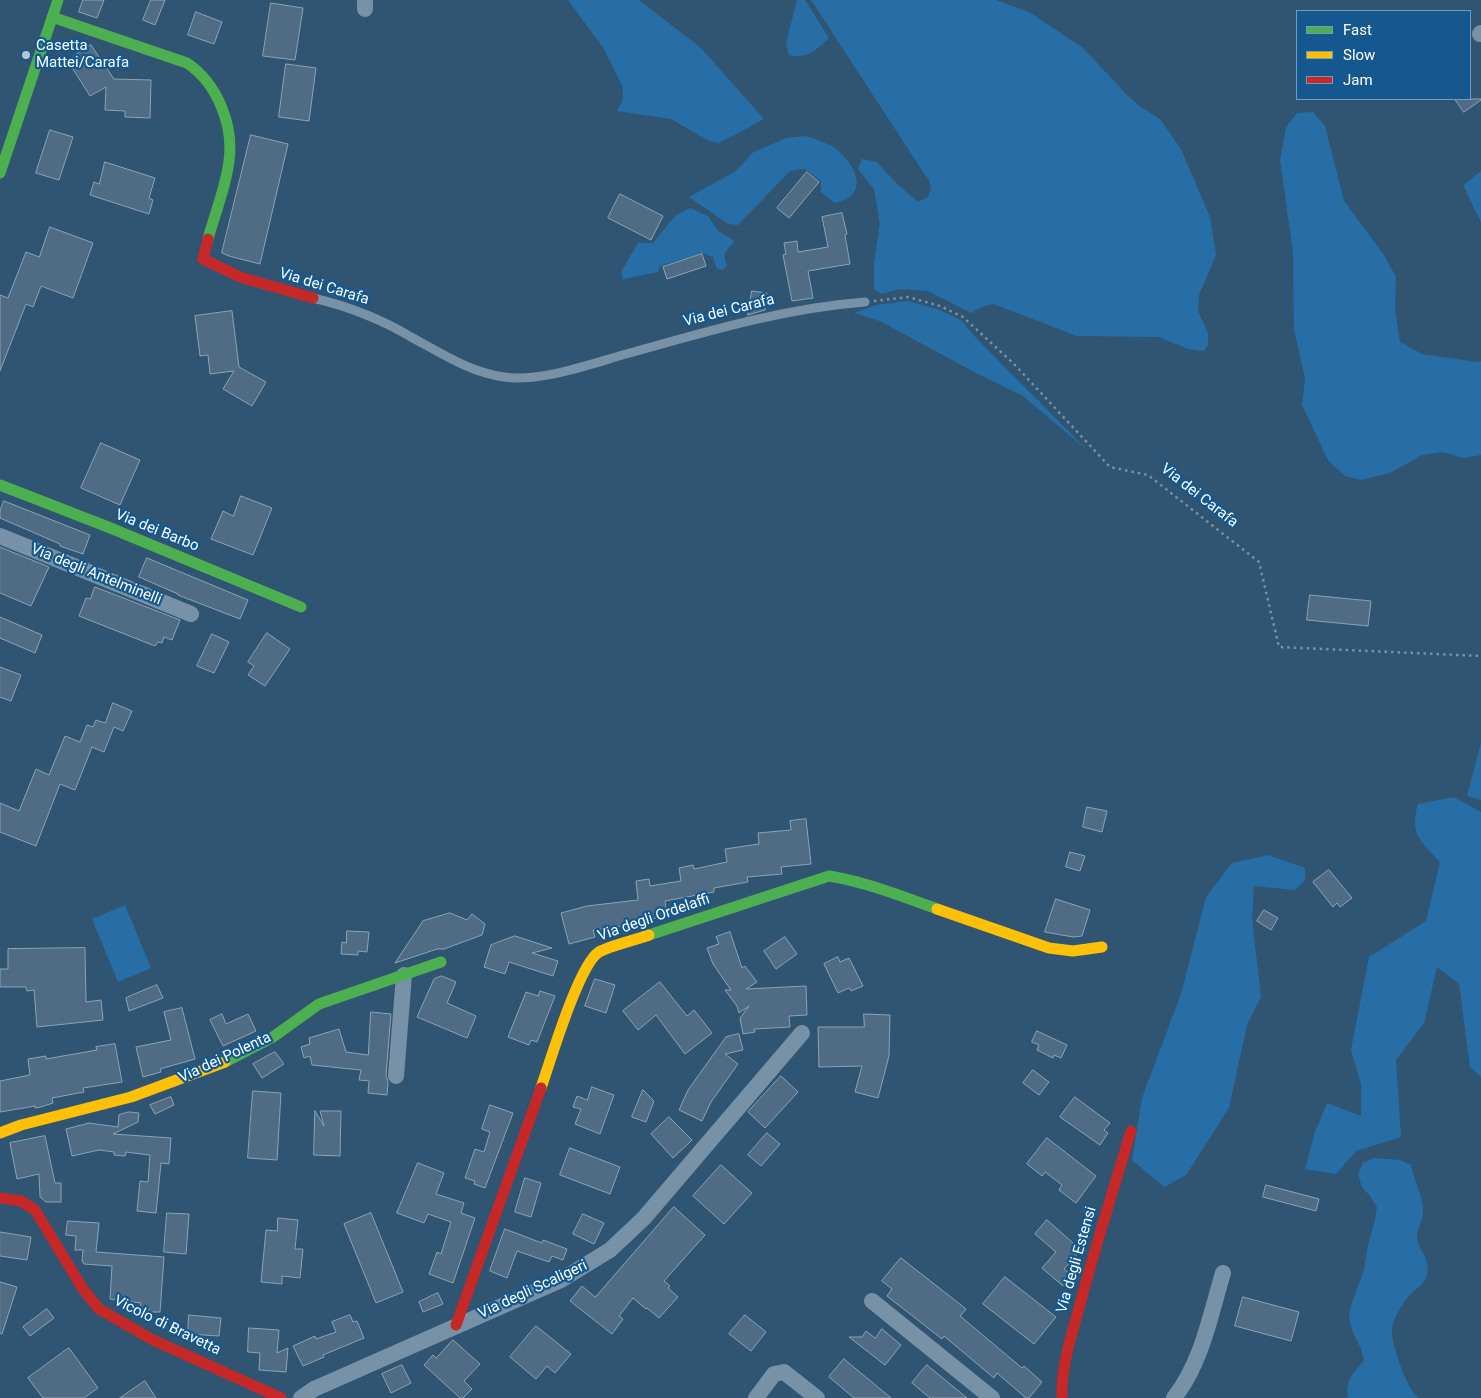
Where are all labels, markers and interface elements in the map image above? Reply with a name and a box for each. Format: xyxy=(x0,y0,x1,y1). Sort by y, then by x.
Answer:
legend xyxy=(1296,10,1471,100)
text: Fast xyxy=(1343,21,1372,39)
place label: Casetta Mattei/Carafa xyxy=(36,37,129,72)
text: Slow xyxy=(1343,46,1375,64)
marker: Casetta Mattei/Carafa xyxy=(20,49,32,61)
text: Jam xyxy=(1343,71,1373,89)
street label: Via dei Carafa xyxy=(277,265,371,309)
street label: Via dei Carafa xyxy=(682,291,776,331)
street label: Via dei Carafa xyxy=(1157,460,1241,532)
street label: Via dei Barbo xyxy=(113,506,201,556)
street label: Via degli Antelminelli xyxy=(28,541,164,609)
street label: Via degli Ordelaffi xyxy=(596,890,712,946)
street label: Via dei Polenta xyxy=(176,1029,274,1087)
street label: Via degli Estensi xyxy=(1053,1205,1101,1315)
street label: Via degli Scaligeri xyxy=(476,1257,590,1323)
street label: Vicolo di Bravetta xyxy=(111,1292,223,1360)

